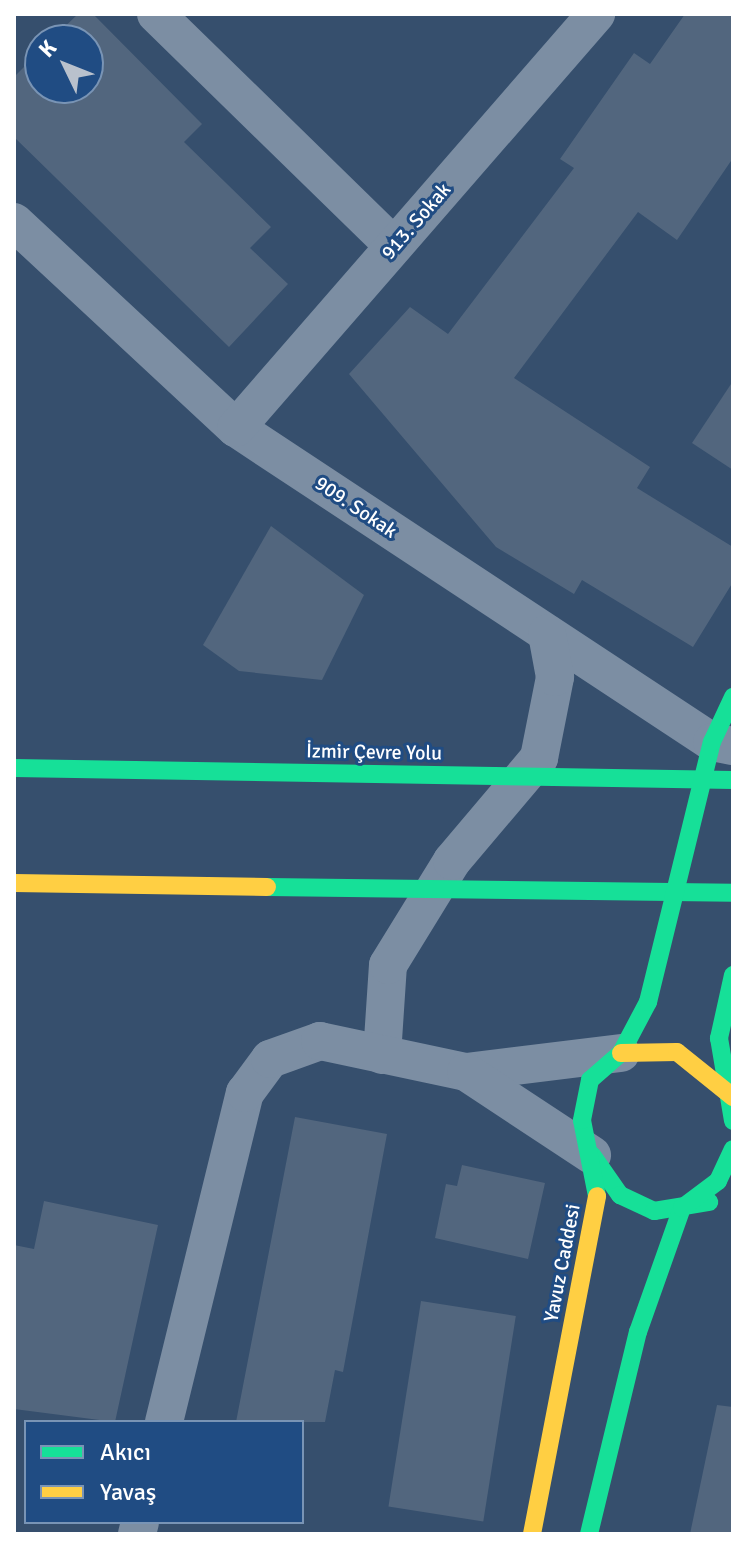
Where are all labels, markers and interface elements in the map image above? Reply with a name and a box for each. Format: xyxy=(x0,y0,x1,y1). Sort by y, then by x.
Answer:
north arrow xyxy=(24,24,104,104)
text: K xyxy=(33,34,62,63)
street label: 913. Sokak xyxy=(376,178,456,264)
street label: 909. Sokak xyxy=(310,471,402,543)
street label: İzmir Çevre Yolu xyxy=(306,739,442,765)
street label: Yavuz Caddesi xyxy=(539,1202,585,1324)
legend xyxy=(24,1420,304,1524)
text: Akıcı xyxy=(100,1437,151,1467)
text: Yavaş xyxy=(100,1477,156,1507)

